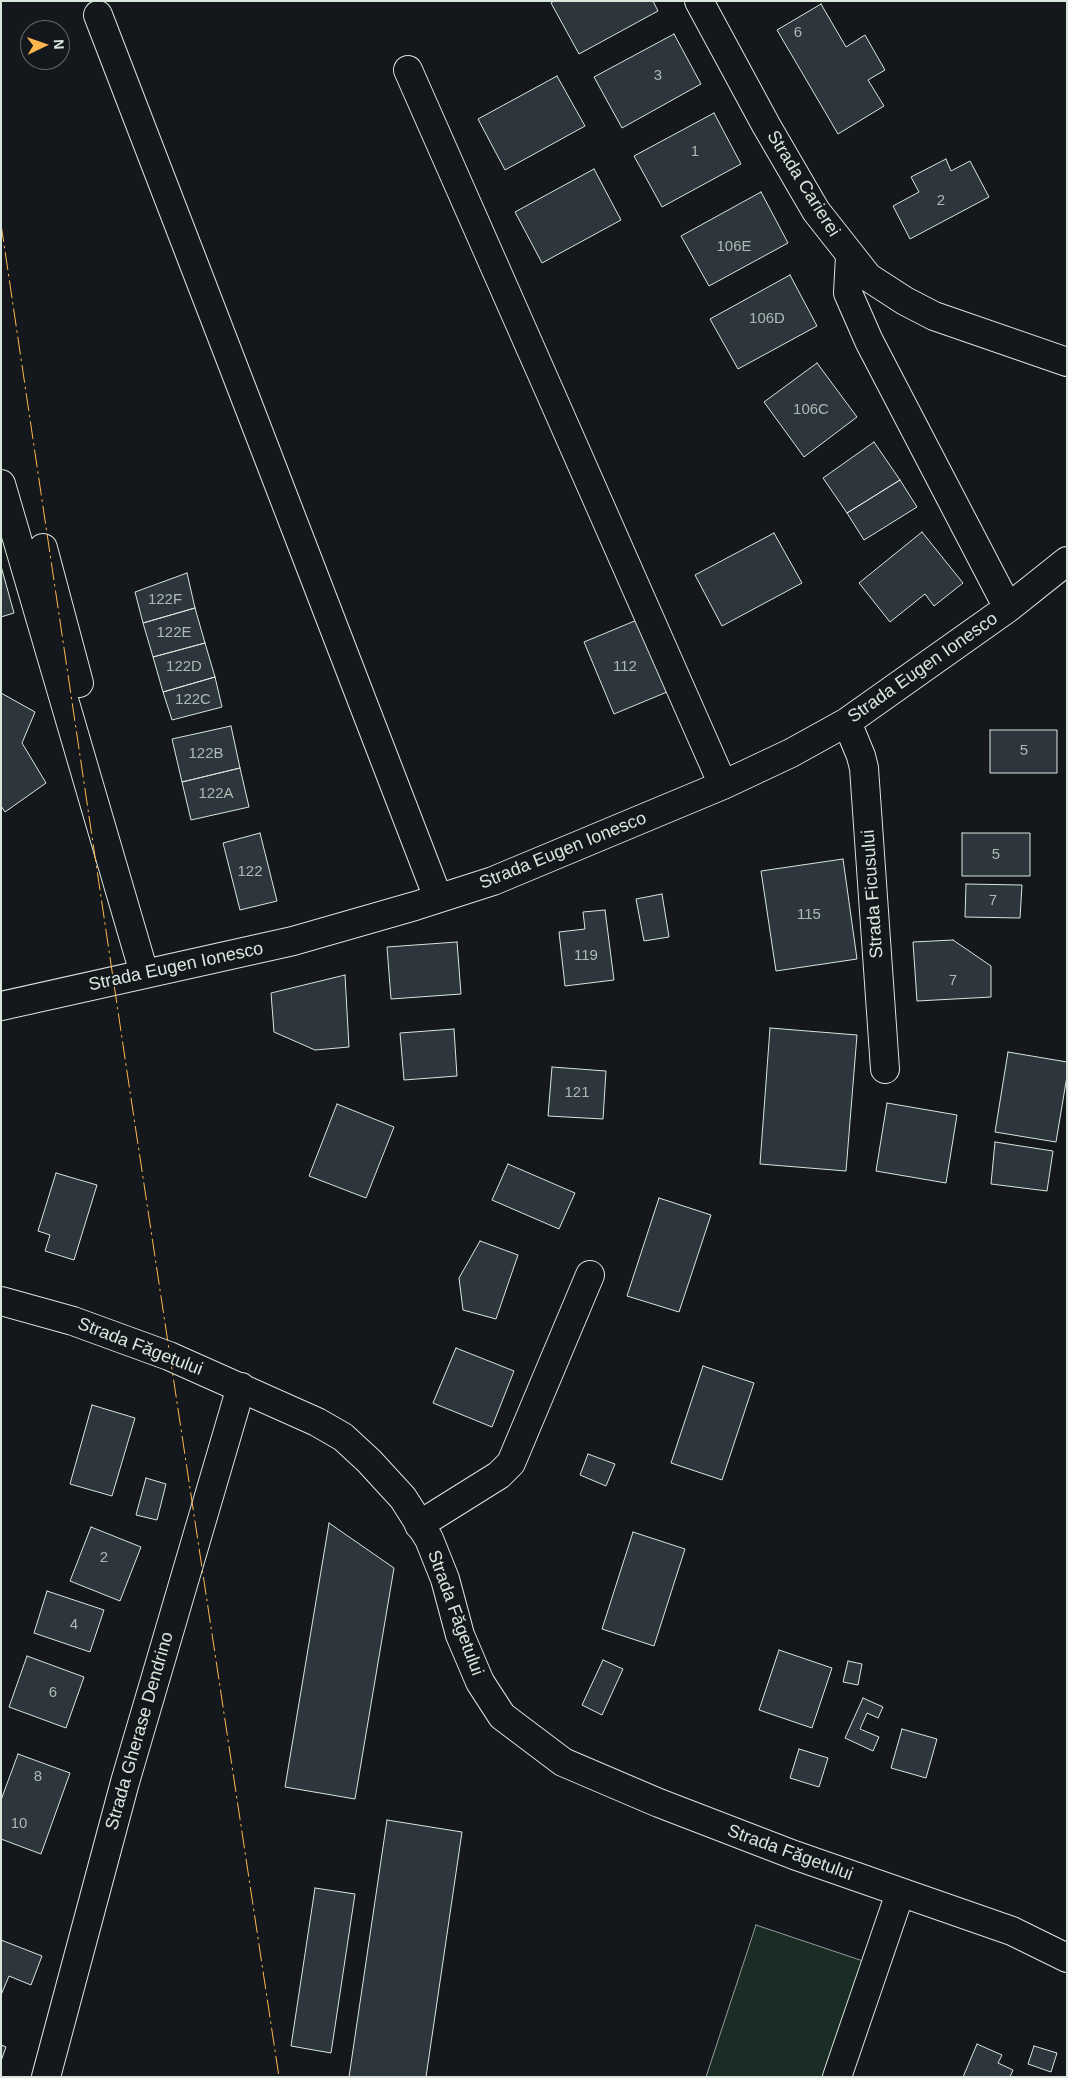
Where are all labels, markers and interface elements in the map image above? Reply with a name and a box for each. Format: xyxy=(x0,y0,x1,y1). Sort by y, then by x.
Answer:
north arrow xyxy=(20,20,70,70)
house number: 6 xyxy=(794,24,802,42)
text: N xyxy=(51,39,67,50)
house number: 3 xyxy=(654,67,662,85)
street label: Strada Carierei xyxy=(762,127,844,241)
house number: 1 xyxy=(691,143,699,161)
house number: 2 xyxy=(937,192,945,210)
house number: 106E xyxy=(716,238,752,256)
house number: 106D xyxy=(749,310,785,328)
house number: 106C xyxy=(793,401,829,419)
house number: 122F xyxy=(148,591,182,609)
street label: Strada Eugen Ionesco xyxy=(844,608,1002,728)
house number: 122E xyxy=(156,624,192,642)
house number: 122D xyxy=(166,658,202,676)
house number: 112 xyxy=(613,658,637,676)
house number: 122C xyxy=(175,691,211,709)
house number: 5 xyxy=(1020,742,1028,760)
house number: 122B xyxy=(188,745,224,763)
house number: 122A xyxy=(198,785,234,803)
street label: Strada Eugen Ionesco xyxy=(476,808,650,894)
street label: Strada Ficusului xyxy=(858,829,888,959)
house number: 5 xyxy=(992,846,1000,864)
house number: 122 xyxy=(237,863,263,881)
house number: 7 xyxy=(989,892,997,910)
house number: 115 xyxy=(797,906,821,924)
street label: Strada Eugen Ionesco xyxy=(87,938,265,996)
house number: 119 xyxy=(574,947,598,965)
house number: 7 xyxy=(949,972,957,990)
house number: 121 xyxy=(564,1084,590,1102)
street label: Strada Făgetului xyxy=(74,1313,206,1381)
street label: Strada Făgetului xyxy=(422,1547,488,1679)
house number: 2 xyxy=(100,1549,108,1567)
house number: 4 xyxy=(70,1616,78,1634)
street label: Strada Gherase Dendrino xyxy=(101,1629,179,1833)
house number: 6 xyxy=(49,1684,57,1702)
house number: 8 xyxy=(34,1768,42,1786)
house number: 10 xyxy=(11,1815,27,1833)
street label: Strada Făgetului xyxy=(724,1820,856,1886)

